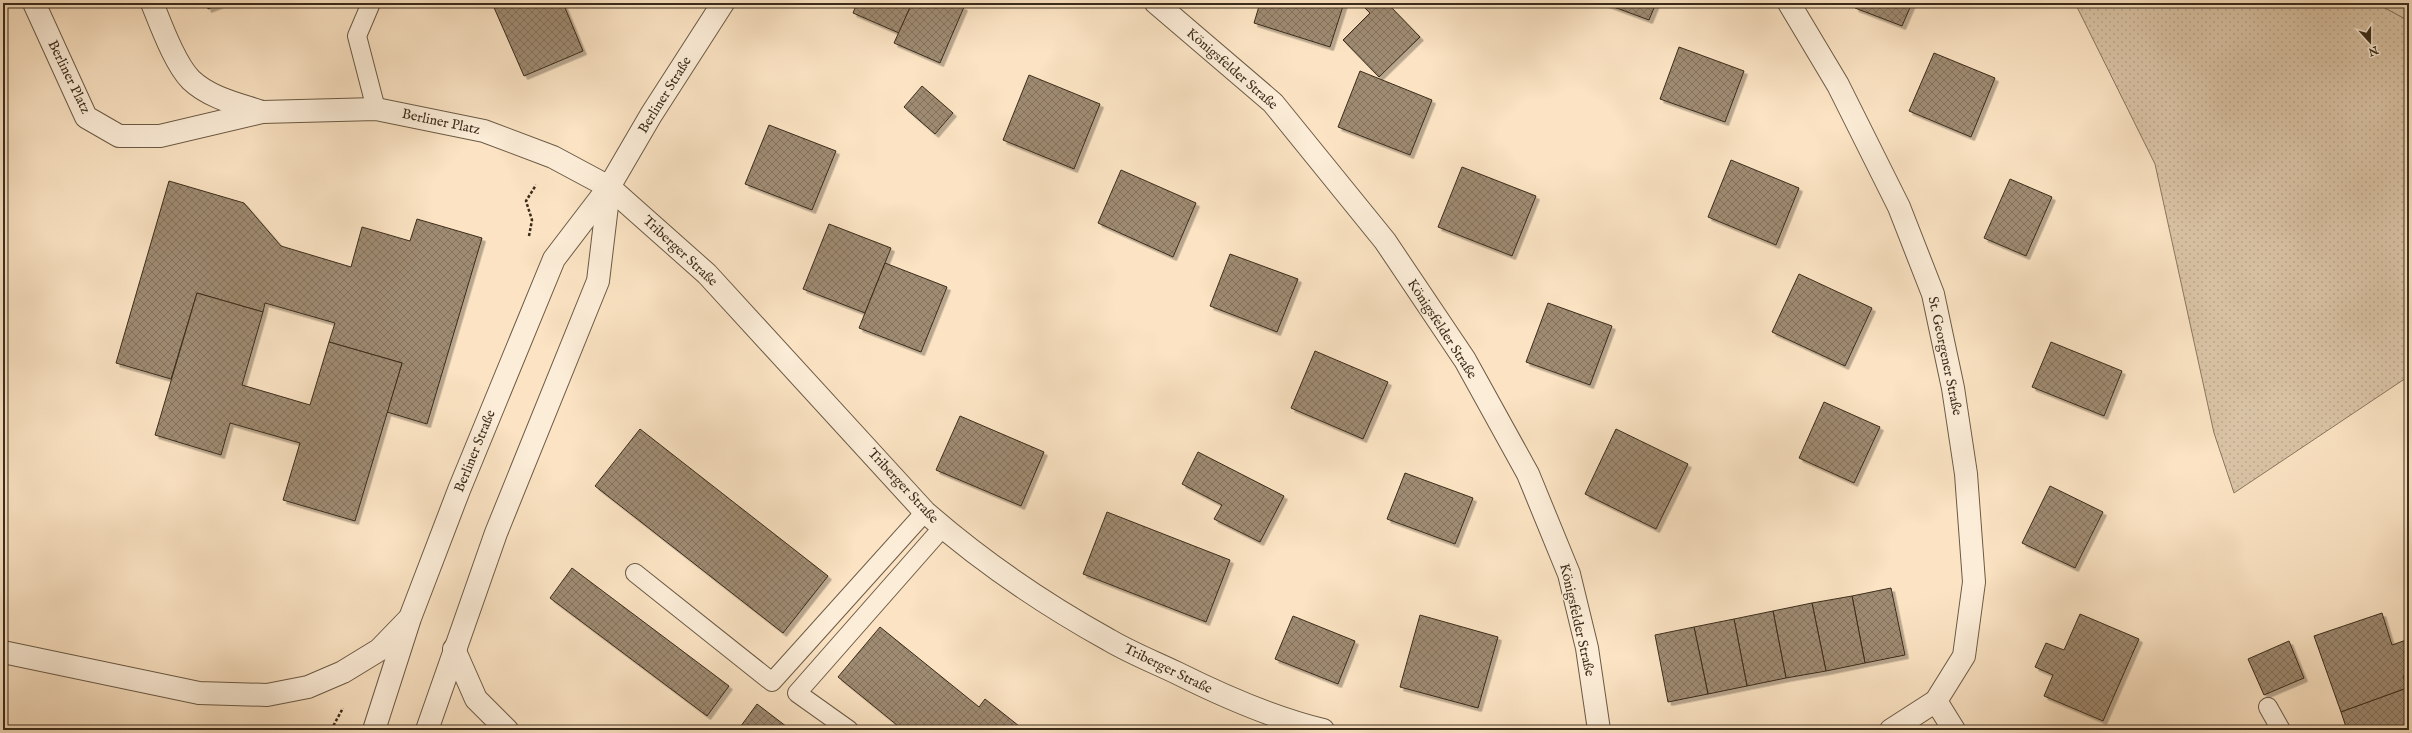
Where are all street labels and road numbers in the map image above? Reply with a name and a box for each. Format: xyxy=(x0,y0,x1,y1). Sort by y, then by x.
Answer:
street label: Königsfelder Straße xyxy=(1183,24,1282,114)
street label: Berliner Platz xyxy=(43,37,95,117)
street label: Berliner Straße xyxy=(634,53,696,137)
street label: Berliner Platz xyxy=(400,105,482,139)
street label: Triberger Straße xyxy=(639,212,722,291)
street label: Königsfelder Straße xyxy=(1403,276,1481,383)
street label: St. Georgener Straße xyxy=(1924,295,1967,418)
street label: Berliner Straße xyxy=(450,407,500,495)
street label: Triberger Straße xyxy=(864,445,943,528)
street label: Königsfelder Straße xyxy=(1555,562,1599,679)
street label: Triberger Straße xyxy=(1121,640,1216,698)

